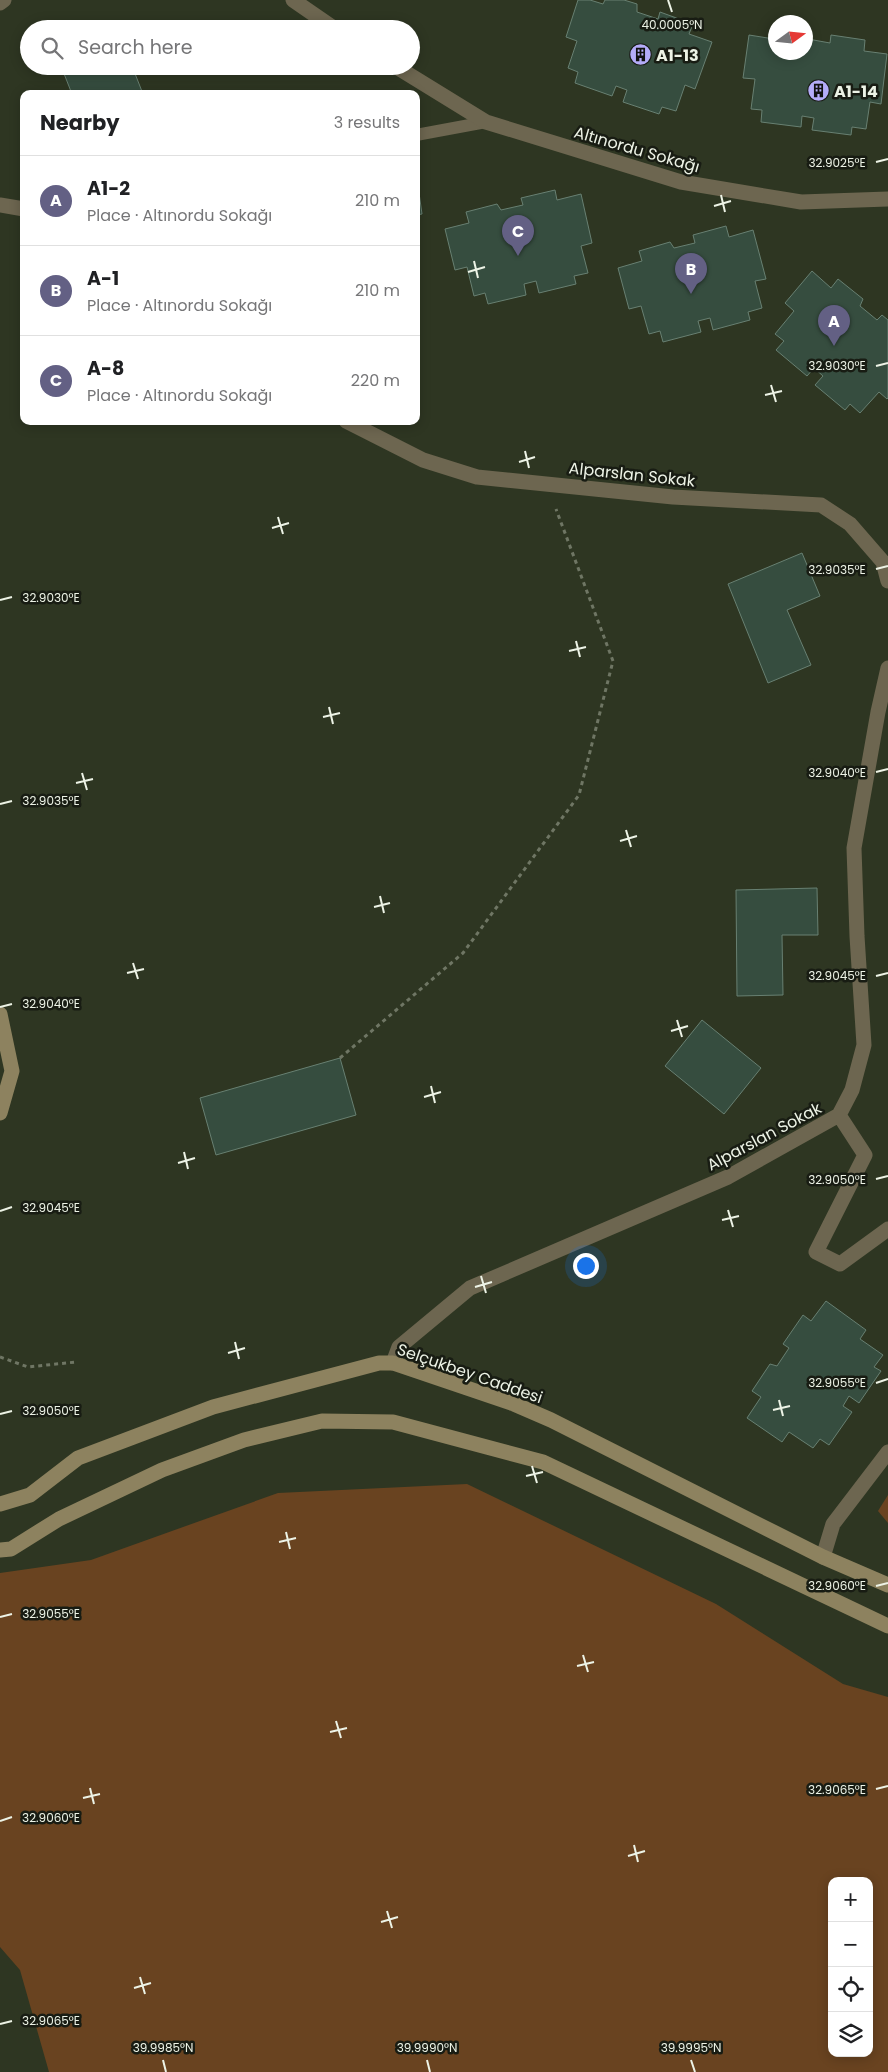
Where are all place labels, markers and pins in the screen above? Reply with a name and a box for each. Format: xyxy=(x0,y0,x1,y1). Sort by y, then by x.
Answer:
building icon: A1-13 xyxy=(628,43,652,67)
place label: A1-13 xyxy=(656,44,699,67)
building icon: A1-14 xyxy=(806,79,830,103)
place label: A1-14 xyxy=(834,80,878,103)
pin: C xyxy=(502,215,534,256)
pin: B xyxy=(675,253,707,294)
pin: A xyxy=(818,305,850,346)

